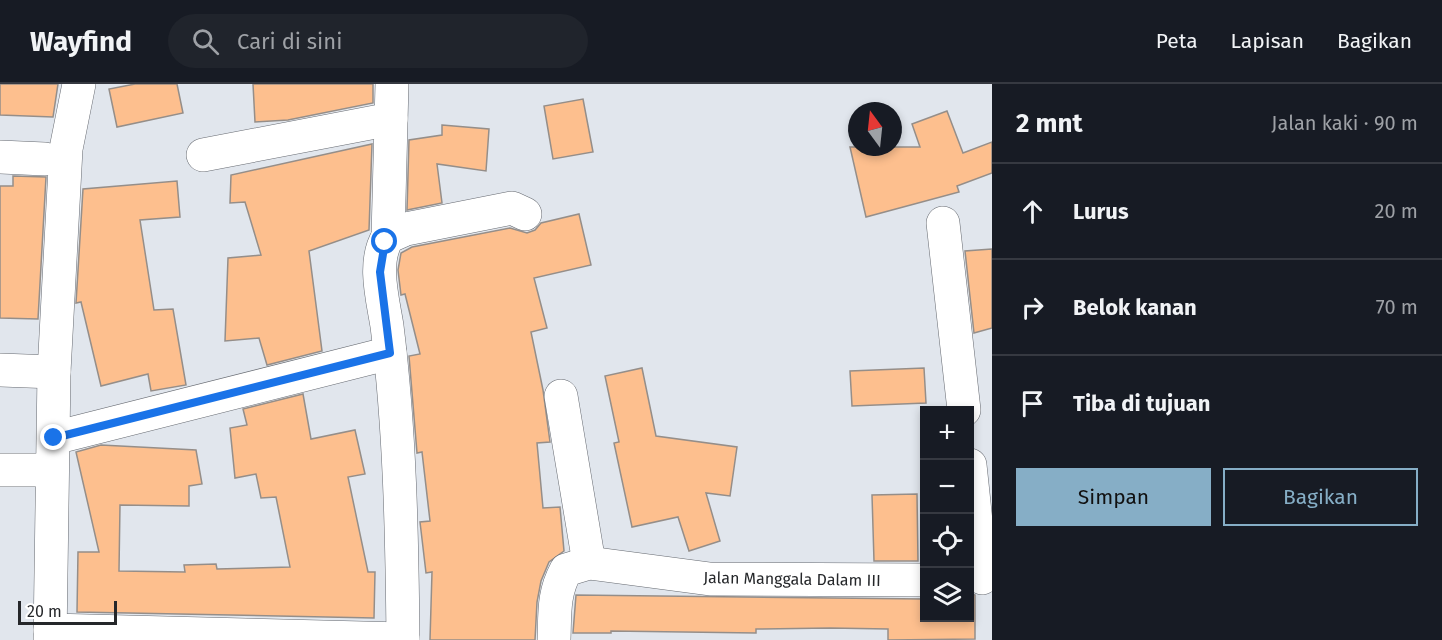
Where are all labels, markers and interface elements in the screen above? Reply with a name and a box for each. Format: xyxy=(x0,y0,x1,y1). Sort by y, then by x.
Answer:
search box xyxy=(168,14,588,68)
text: Wayfind xyxy=(30,25,132,58)
icon: search xyxy=(189,25,222,58)
text: Cari di sini xyxy=(237,28,342,55)
text: Peta xyxy=(1156,28,1198,54)
text: Lapisan xyxy=(1231,28,1304,54)
text: Bagikan xyxy=(1337,28,1412,54)
north arrow xyxy=(848,102,902,156)
text: 2 mnt xyxy=(1016,108,1083,139)
text: Jalan kaki · 90 m xyxy=(1271,111,1418,135)
icon: ahead xyxy=(1016,195,1049,228)
text: Lurus xyxy=(1073,198,1129,225)
text: 20 m xyxy=(1375,199,1418,223)
route start xyxy=(371,228,397,254)
icon: right xyxy=(1016,291,1049,324)
text: Belok kanan xyxy=(1073,294,1197,321)
text: 70 m xyxy=(1376,295,1418,319)
icon: arrive xyxy=(1016,387,1049,420)
text: Tiba di tujuan xyxy=(1073,390,1210,417)
map controls xyxy=(920,406,974,622)
button: + xyxy=(920,406,974,460)
route end xyxy=(40,424,66,450)
button: − xyxy=(920,460,974,514)
button: Simpan xyxy=(1016,468,1211,526)
button: Bagikan xyxy=(1223,468,1418,526)
button: locate xyxy=(920,514,974,568)
street label: Jalan Manggala Dalam III xyxy=(703,568,881,590)
button: layers xyxy=(920,568,974,622)
scale bar xyxy=(18,598,117,626)
text: 20 m xyxy=(27,602,62,621)

